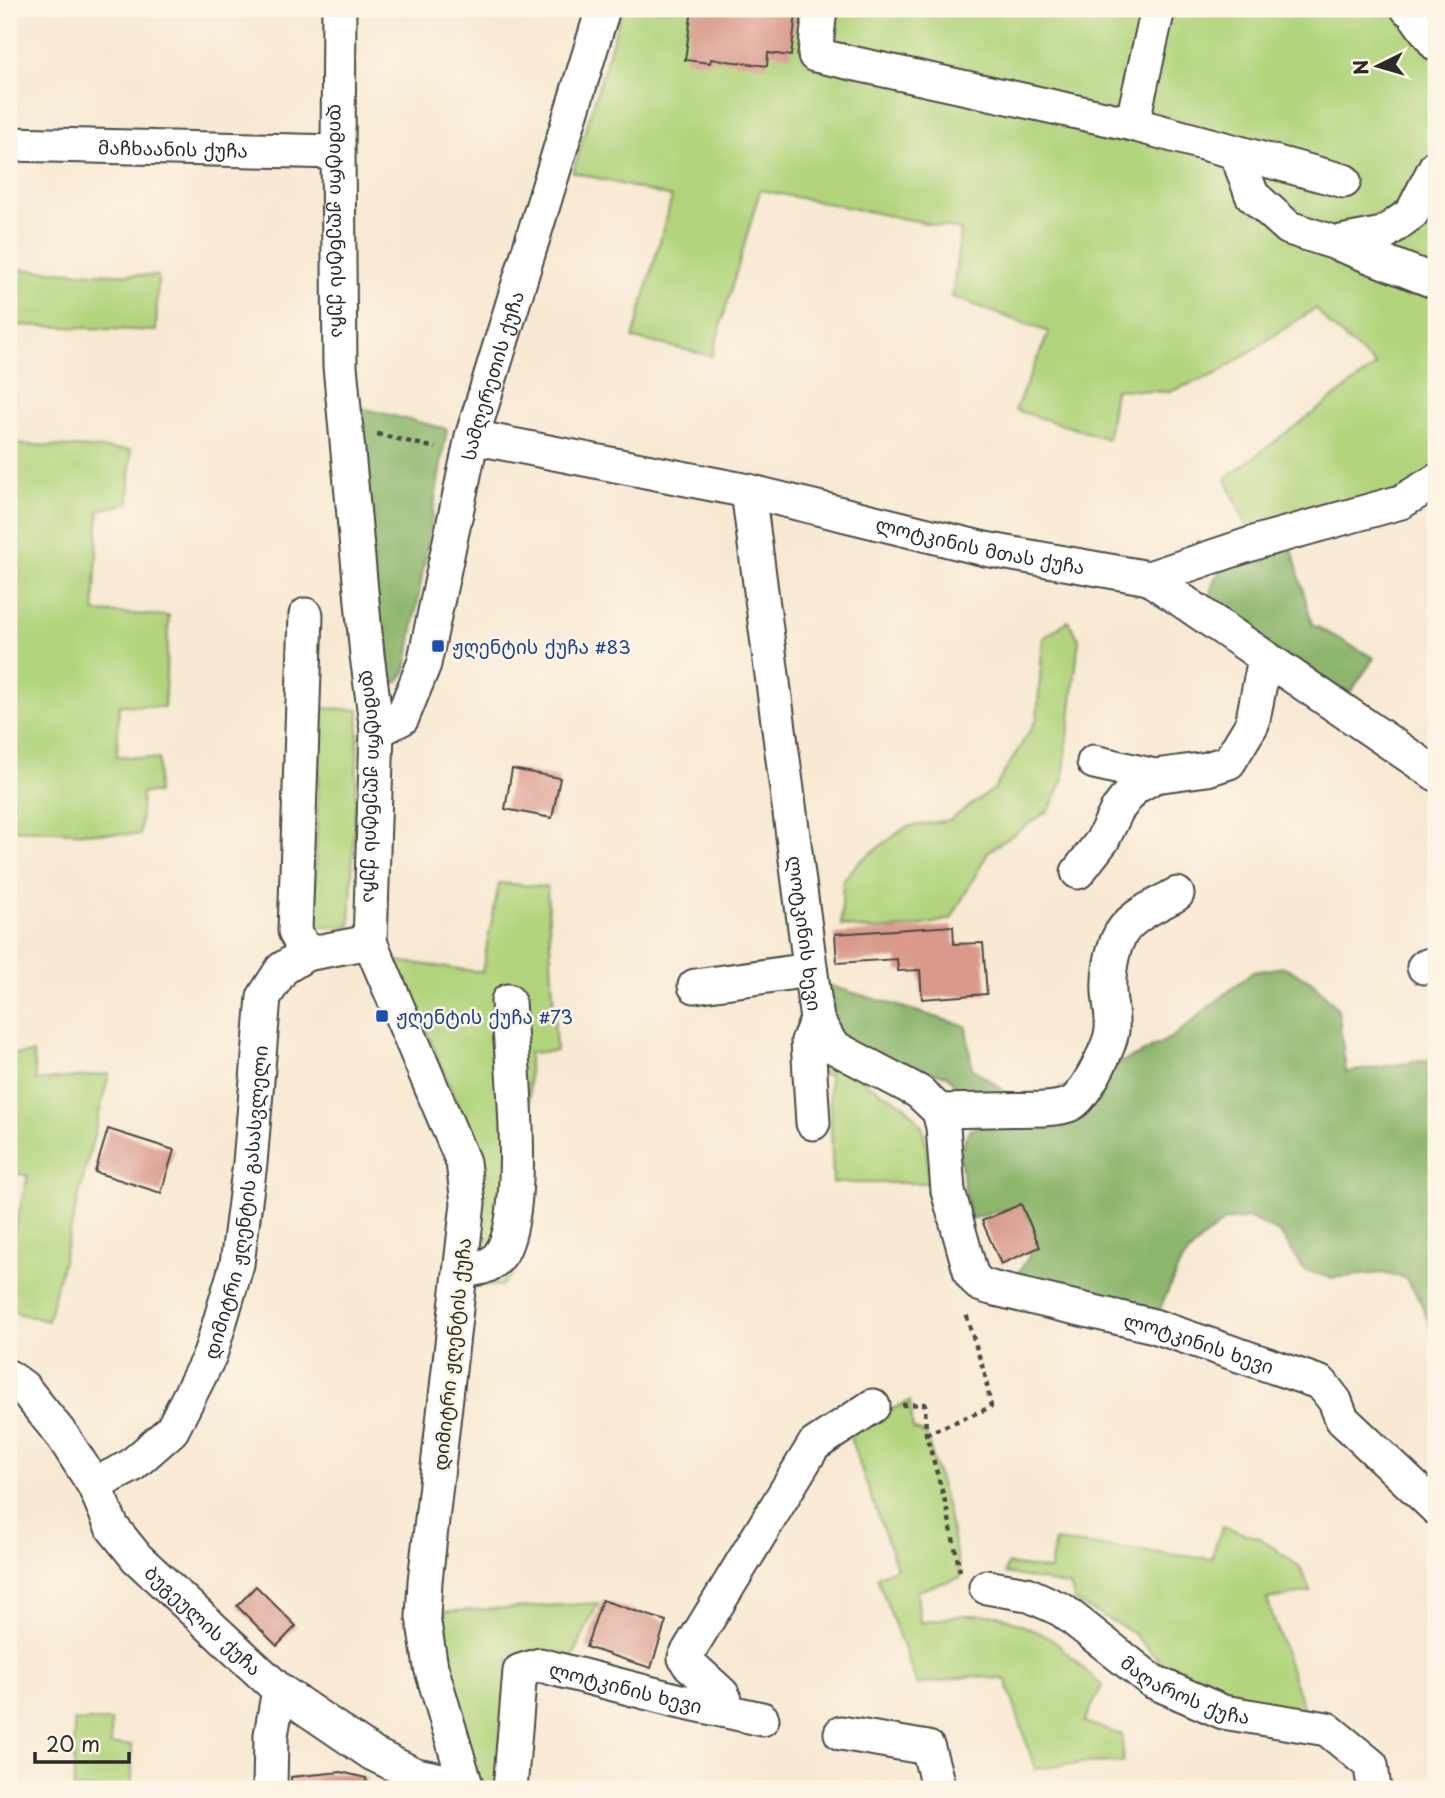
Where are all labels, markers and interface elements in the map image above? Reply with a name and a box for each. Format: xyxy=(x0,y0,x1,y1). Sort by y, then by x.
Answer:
north arrow xyxy=(1344,32,1414,102)
text: N xyxy=(1345,59,1375,76)
street label: დიმიტრი ჟღენტის ქუჩა xyxy=(324,104,354,338)
street label: მაჩხაანის ქუჩა xyxy=(98,132,248,164)
street label: სამღერეთის ქუჩა xyxy=(453,287,530,463)
street label: ლოტკინის მთას ქუჩა xyxy=(873,509,1087,580)
place label: ჟღენტის ქუჩა #83 xyxy=(452,632,631,660)
marker: ჟღენტის ქუჩა #83 xyxy=(430,638,446,654)
street label: დიმიტრი ჟღენტის ქუჩა xyxy=(355,668,391,903)
street label: ლოტკინის ხევი xyxy=(782,854,830,1013)
place label: ჟღენტის ქუჩა #73 xyxy=(396,1002,573,1030)
marker: ჟღენტის ქუჩა #73 xyxy=(374,1008,390,1024)
street label: დიმიტრი ჟღენტის გასასვლელი xyxy=(196,1044,274,1362)
street label: დიმიტრი ჟღენტის ქუჩა xyxy=(425,1236,477,1472)
street label: ლოტკინის ხევი xyxy=(1121,1305,1278,1380)
street label: ბუგეულის ქუჩა xyxy=(139,1558,268,1682)
street label: მაღაროს ქუჩა xyxy=(1115,1648,1252,1730)
street label: ლოტკინის ხევი xyxy=(547,1654,705,1719)
scale bar xyxy=(35,1721,130,1765)
text: 20 m xyxy=(46,1727,100,1759)

